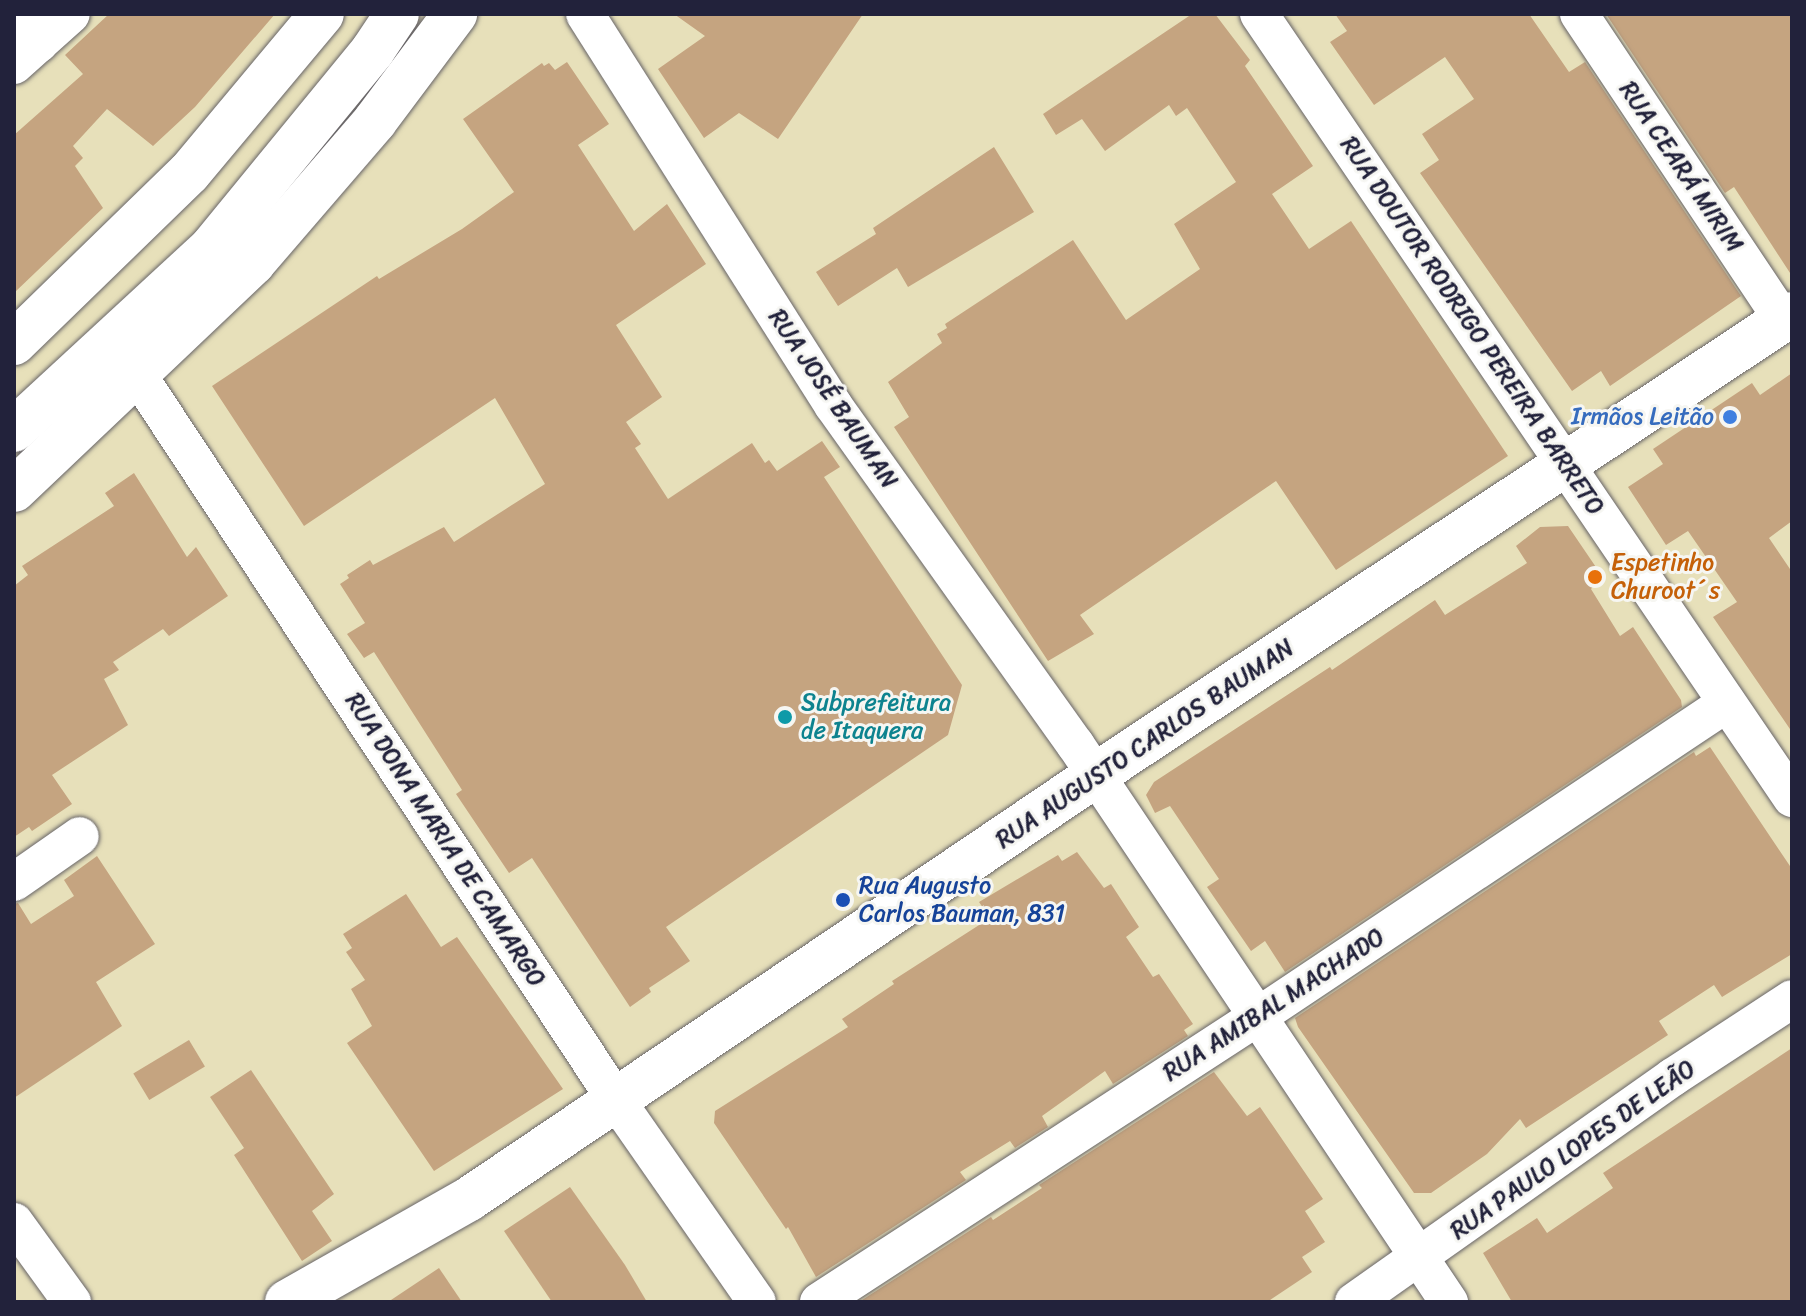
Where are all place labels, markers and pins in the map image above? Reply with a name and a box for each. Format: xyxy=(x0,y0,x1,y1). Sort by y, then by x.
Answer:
place label: Irmãos Leitão xyxy=(1571,403,1714,431)
marker: Irmãos Leitão xyxy=(1721,408,1739,426)
place label: Espetinho Churoot´s xyxy=(1611,549,1720,605)
marker: Espetinho Churoot´s xyxy=(1586,568,1604,586)
place label: Subprefeitura de Itaquera xyxy=(801,689,951,745)
marker: Subprefeitura de Itaquera xyxy=(776,708,794,726)
place label: Rua Augusto Carlos Bauman, 831 xyxy=(859,872,1065,928)
marker: Rua Augusto Carlos Bauman, 831 xyxy=(834,891,852,909)

